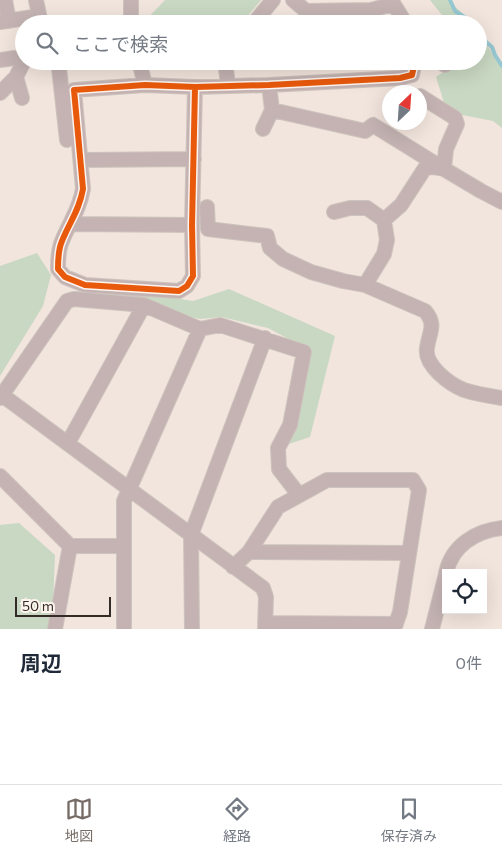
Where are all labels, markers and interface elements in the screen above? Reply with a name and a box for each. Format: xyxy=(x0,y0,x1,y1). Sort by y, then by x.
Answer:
search box xyxy=(15,15,487,70)
icon: search xyxy=(33,29,61,57)
text: ここで検索 xyxy=(73,32,168,55)
north arrow xyxy=(382,85,427,130)
map controls xyxy=(442,569,487,614)
button: locate xyxy=(442,569,487,614)
scale bar xyxy=(15,594,111,617)
text: 50 m xyxy=(22,597,54,614)
text: 周辺 xyxy=(20,650,62,675)
text: 0件 xyxy=(456,653,482,672)
tab: 地図 xyxy=(65,795,93,845)
tab: 経路 xyxy=(223,795,251,845)
tab: 保存済み xyxy=(381,795,437,845)

